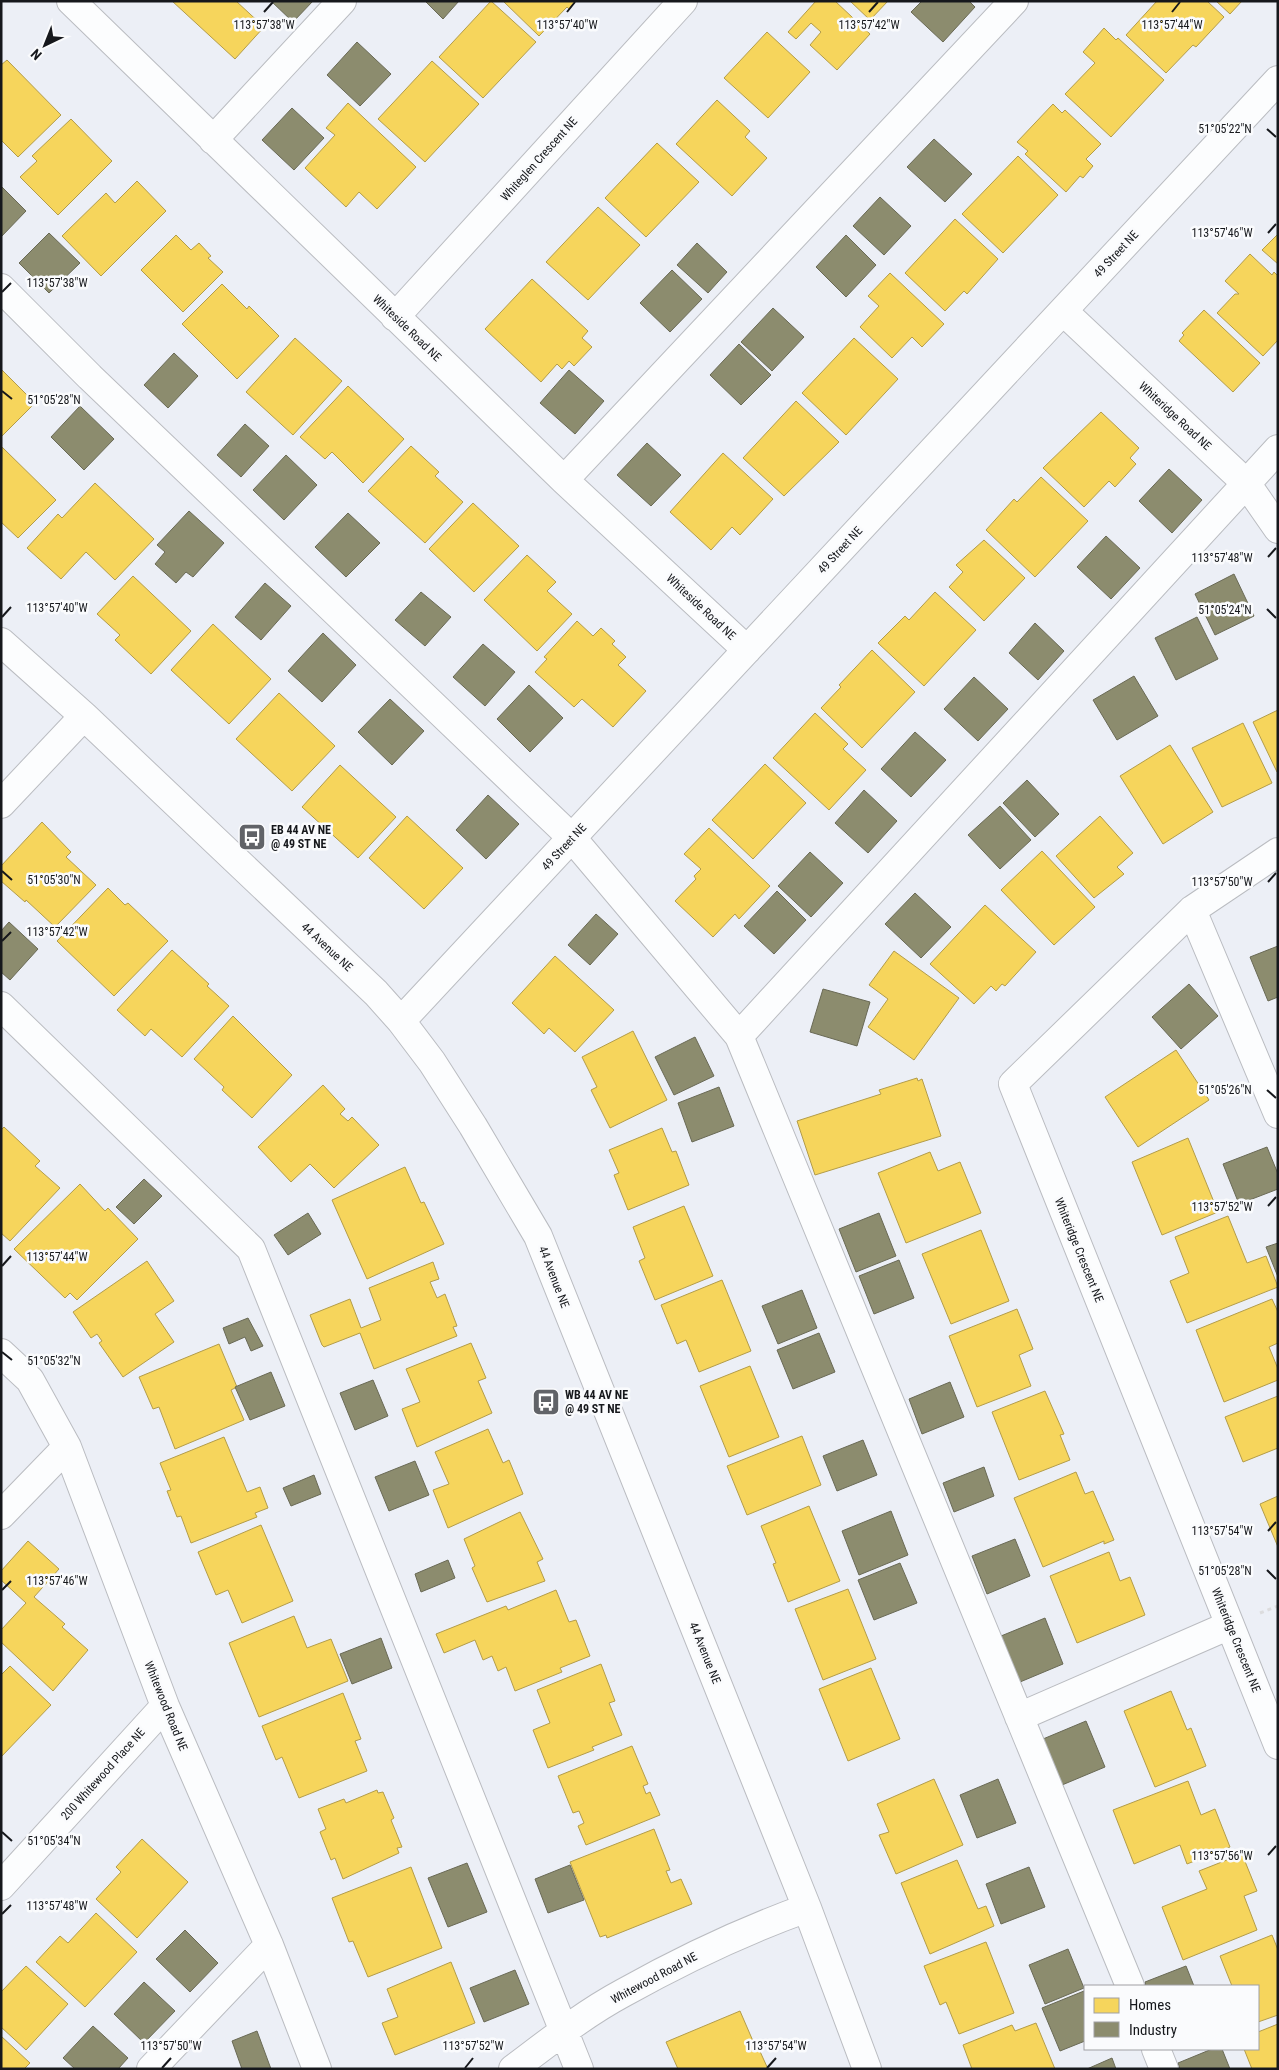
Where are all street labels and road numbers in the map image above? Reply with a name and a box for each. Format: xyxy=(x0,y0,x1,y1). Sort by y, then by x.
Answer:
street label: Whiteglen Crescent NE xyxy=(498,114,580,204)
street label: 49 Street NE xyxy=(1091,228,1141,280)
street label: Whiteside Road NE xyxy=(370,292,444,364)
street label: Whiteridge Road NE xyxy=(1136,379,1214,453)
street label: 49 Street NE xyxy=(815,524,865,576)
street label: Whiteside Road NE xyxy=(663,571,739,643)
street label: 49 Street NE xyxy=(539,821,589,873)
street label: 44 Avenue NE xyxy=(298,920,356,974)
street label: Whiteridge Crescent NE xyxy=(1052,1196,1106,1304)
street label: 44 Avenue NE xyxy=(536,1244,572,1310)
street label: Whiteridge Crescent NE xyxy=(1209,1586,1263,1694)
street label: 44 Avenue NE xyxy=(686,1620,724,1686)
street label: Whitewood Road NE xyxy=(142,1659,190,1753)
street label: 200 Whitewood Place NE xyxy=(58,1725,148,1823)
street label: Whitewood Road NE xyxy=(608,1949,700,2007)

